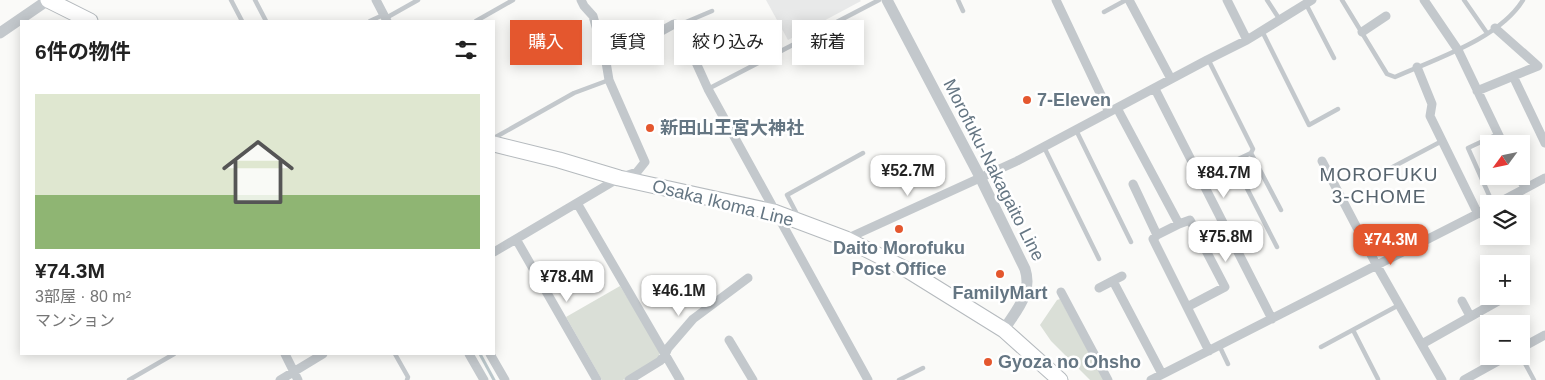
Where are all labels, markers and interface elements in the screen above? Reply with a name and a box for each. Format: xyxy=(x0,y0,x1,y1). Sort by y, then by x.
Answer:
chip: 購入 xyxy=(510,20,582,65)
chip: 賃貸 xyxy=(592,20,664,65)
chip: 絞り込み xyxy=(674,20,782,65)
chip: 新着 xyxy=(792,20,864,65)
icon: filters xyxy=(452,36,480,64)
text: 6件の物件 xyxy=(35,40,131,63)
street label: Morofuku-Nakagaito Line xyxy=(939,76,1049,264)
place label: 7-Eleven xyxy=(1037,90,1111,110)
marker: 7-Eleven xyxy=(1021,94,1033,106)
place label: 新田山王宮大神社 xyxy=(660,118,804,138)
marker: 新田山王宮大神社 xyxy=(644,122,656,134)
icon: home xyxy=(213,127,303,217)
north arrow xyxy=(1480,135,1530,185)
map controls xyxy=(1480,135,1530,365)
pin: ¥52.7M xyxy=(867,154,949,197)
pin: ¥84.7M xyxy=(1183,156,1265,199)
text: ¥52.7M xyxy=(881,162,935,179)
text: ¥84.7M xyxy=(1197,164,1251,181)
district label: MOROFUKU 3-CHOME xyxy=(1320,164,1438,207)
street label: Osaka Ikoma Line xyxy=(650,176,796,230)
button: layers xyxy=(1480,195,1530,245)
pin: ¥75.8M xyxy=(1185,220,1267,263)
marker: Daito Morofuku Post Office xyxy=(893,223,905,235)
pin: ¥74.3M xyxy=(1350,224,1432,266)
text: ¥75.8M xyxy=(1199,228,1253,245)
text: ¥74.3M xyxy=(1364,231,1418,248)
place label: Daito Morofuku Post Office xyxy=(833,238,965,279)
button: + xyxy=(1480,255,1530,305)
text: ¥74.3M xyxy=(35,259,105,282)
pin: ¥78.4M xyxy=(526,260,608,303)
text: ¥78.4M xyxy=(540,268,594,285)
marker: FamilyMart xyxy=(994,268,1006,280)
pin: ¥46.1M xyxy=(638,274,720,317)
text: ¥46.1M xyxy=(652,282,706,299)
place label: FamilyMart xyxy=(952,283,1048,303)
text: 3部屋 · 80 m² xyxy=(35,288,131,305)
text: マンション xyxy=(35,312,115,329)
button: − xyxy=(1480,315,1530,365)
place label: Gyoza no Ohsho xyxy=(998,352,1141,372)
marker: Gyoza no Ohsho xyxy=(982,356,994,368)

